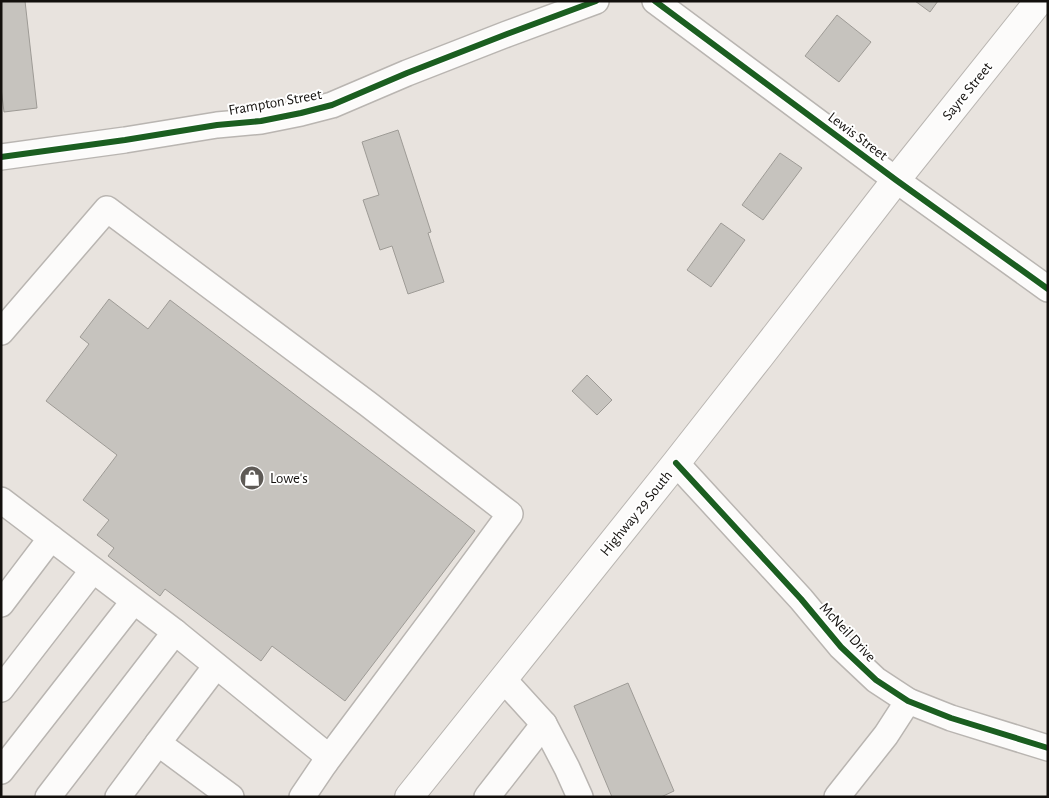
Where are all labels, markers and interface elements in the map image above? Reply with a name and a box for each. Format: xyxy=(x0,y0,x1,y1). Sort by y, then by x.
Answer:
street label: Sayre Street xyxy=(940,59,995,123)
street label: Frampton Street xyxy=(227,87,323,118)
street label: Lewis Street xyxy=(825,109,890,164)
shop icon: Lowe's xyxy=(239,465,265,491)
street label: Highway 29 South xyxy=(598,468,675,559)
place label: Lowe's xyxy=(270,471,308,486)
street label: McNeil Drive xyxy=(817,600,879,665)

